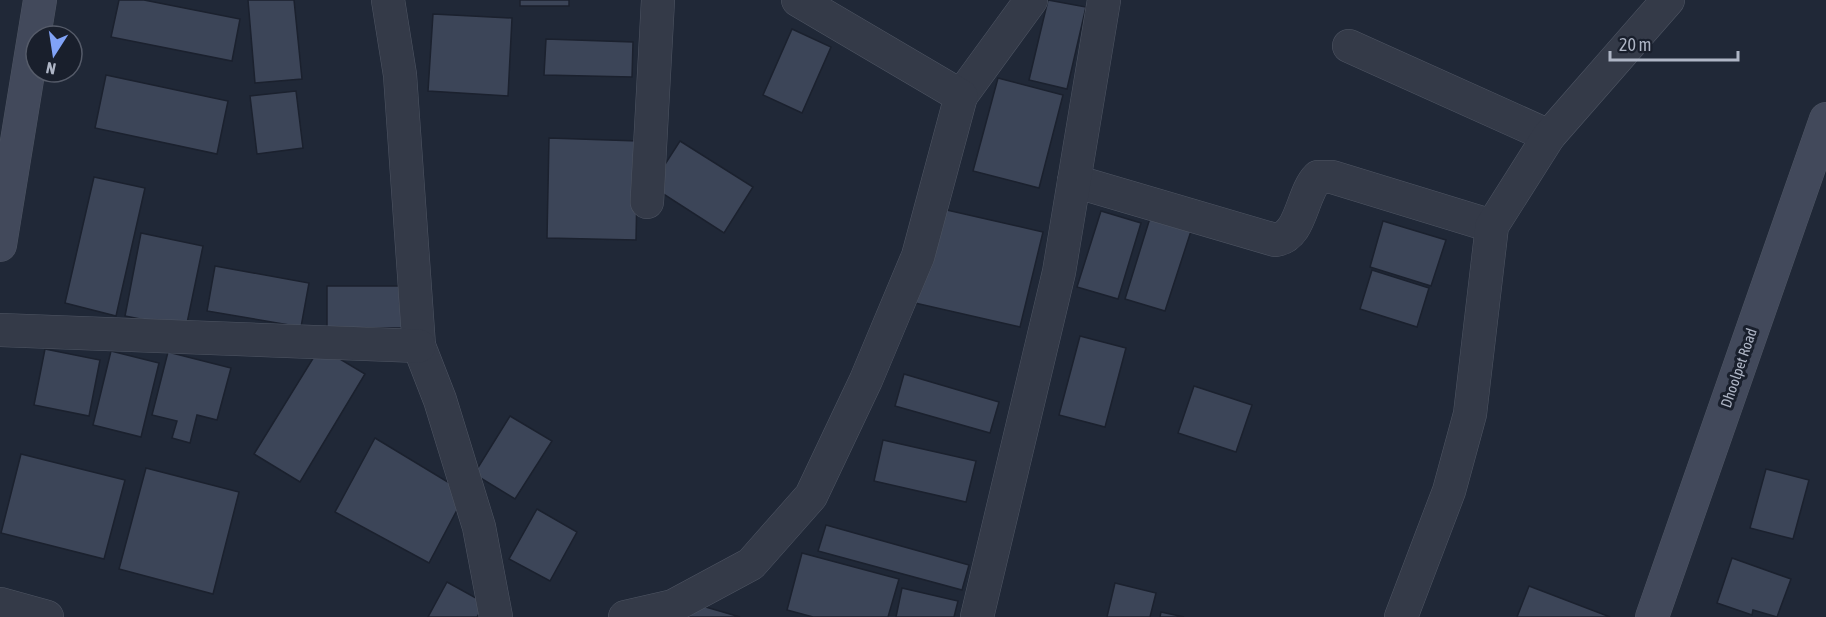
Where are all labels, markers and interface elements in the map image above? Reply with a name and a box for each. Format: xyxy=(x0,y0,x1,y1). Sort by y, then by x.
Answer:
north arrow xyxy=(24,24,84,84)
scale bar xyxy=(1610,24,1738,62)
text: 20 m xyxy=(1619,34,1651,55)
text: N xyxy=(44,59,57,78)
street label: Dhoolpet Road xyxy=(1717,326,1760,410)

